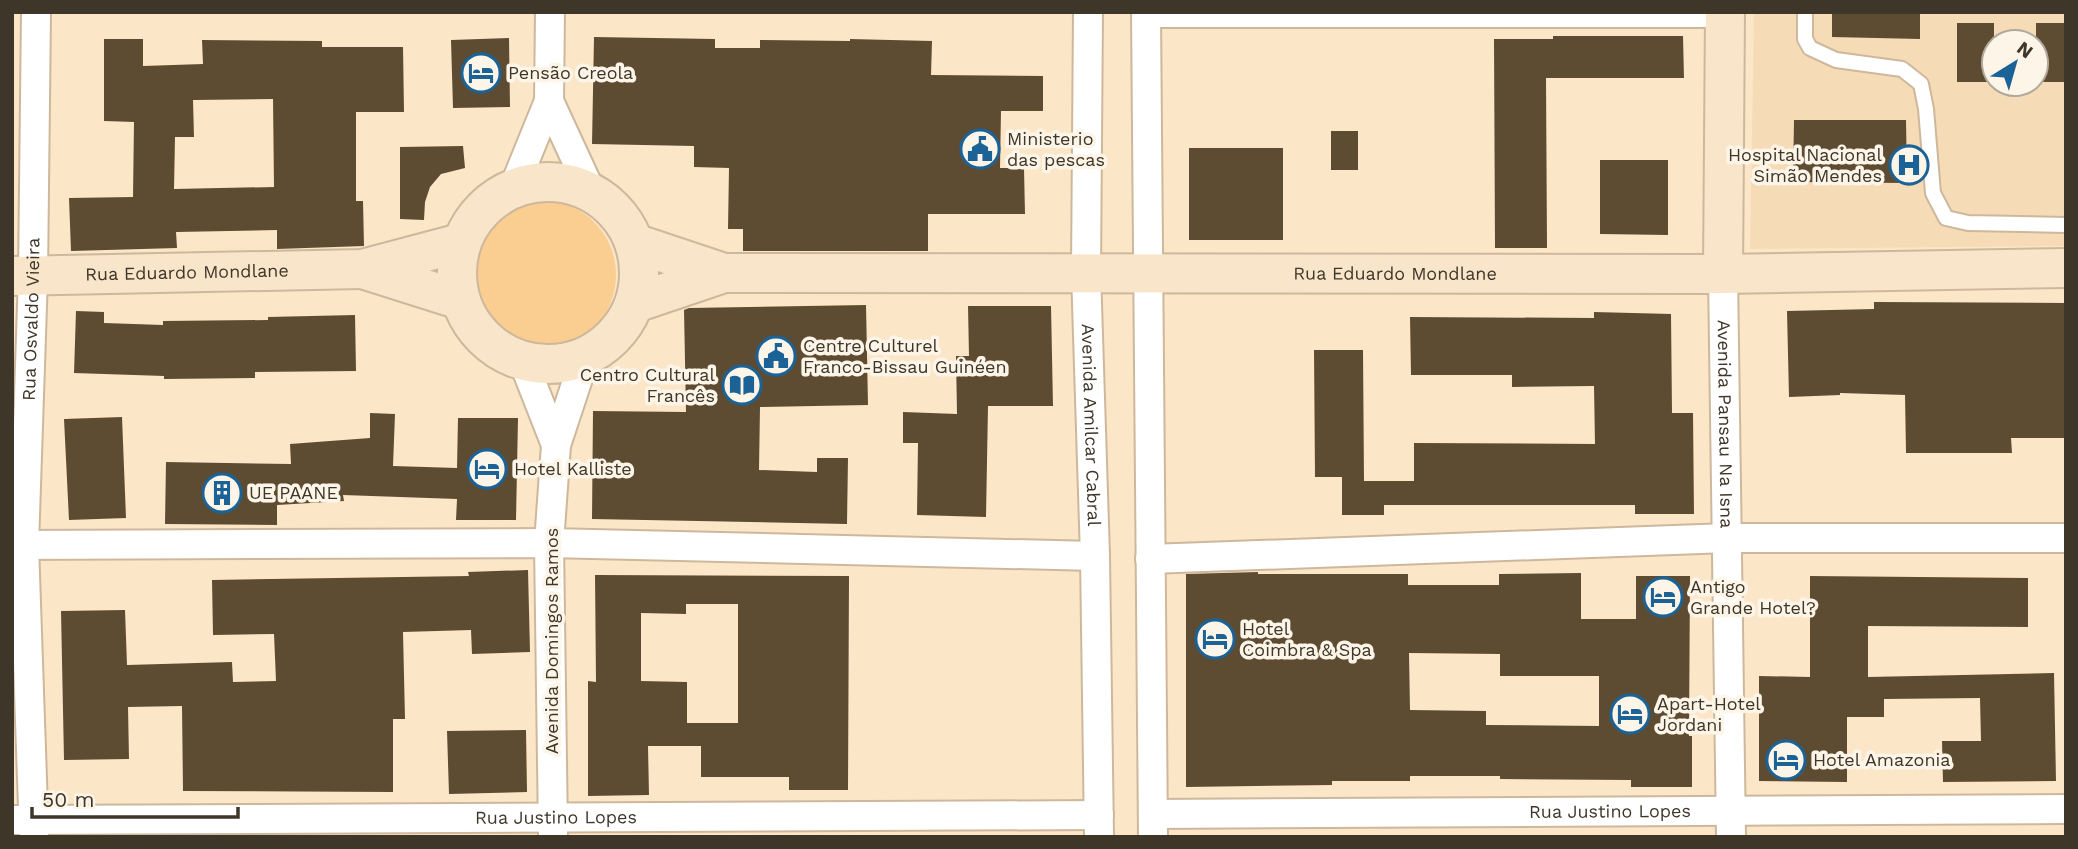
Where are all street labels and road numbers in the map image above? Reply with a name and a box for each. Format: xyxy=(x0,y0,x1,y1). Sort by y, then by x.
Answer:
street label: Rua Osvaldo Vieira xyxy=(18,238,43,401)
street label: Rua Eduardo Mondlane xyxy=(85,259,289,285)
street label: Rua Eduardo Mondlane xyxy=(1293,263,1497,284)
street label: Avenida Pansau Na Isna xyxy=(1714,320,1738,528)
street label: Avenida Amilcar Cabral xyxy=(1078,323,1105,527)
street label: Avenida Domingos Ramos xyxy=(541,528,562,754)
street label: Rua Justino Lopes xyxy=(1529,800,1691,822)
street label: Rua Justino Lopes xyxy=(475,806,637,828)

